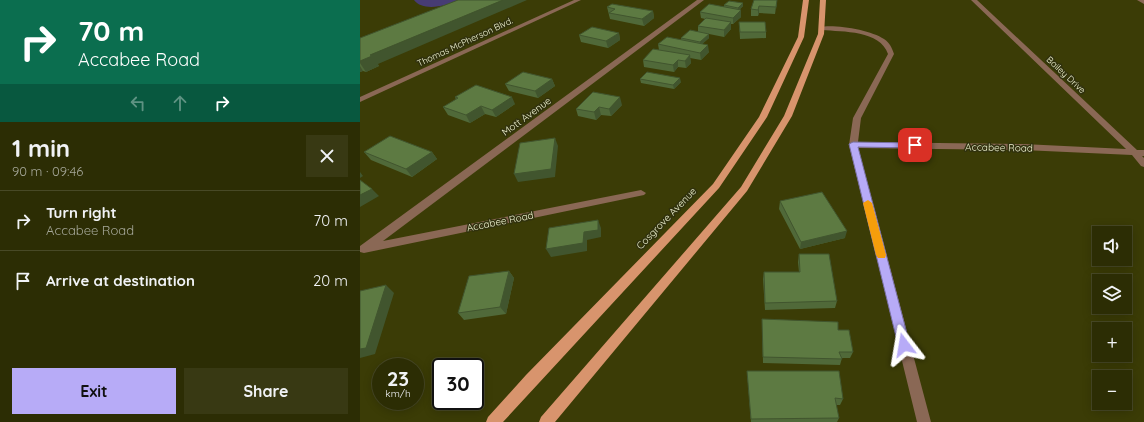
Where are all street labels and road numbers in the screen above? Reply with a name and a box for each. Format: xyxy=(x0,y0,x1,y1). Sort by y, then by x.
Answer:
street label: Thomas McPherson Blvd. xyxy=(415,14,515,69)
street label: Bailey Drive xyxy=(1044,54,1088,96)
street label: Mott Avenue xyxy=(499,94,554,139)
street label: Accabee Road xyxy=(965,140,1033,155)
street label: Cosgrove Avenue xyxy=(634,184,699,252)
street label: Accabee Road xyxy=(466,209,535,234)

